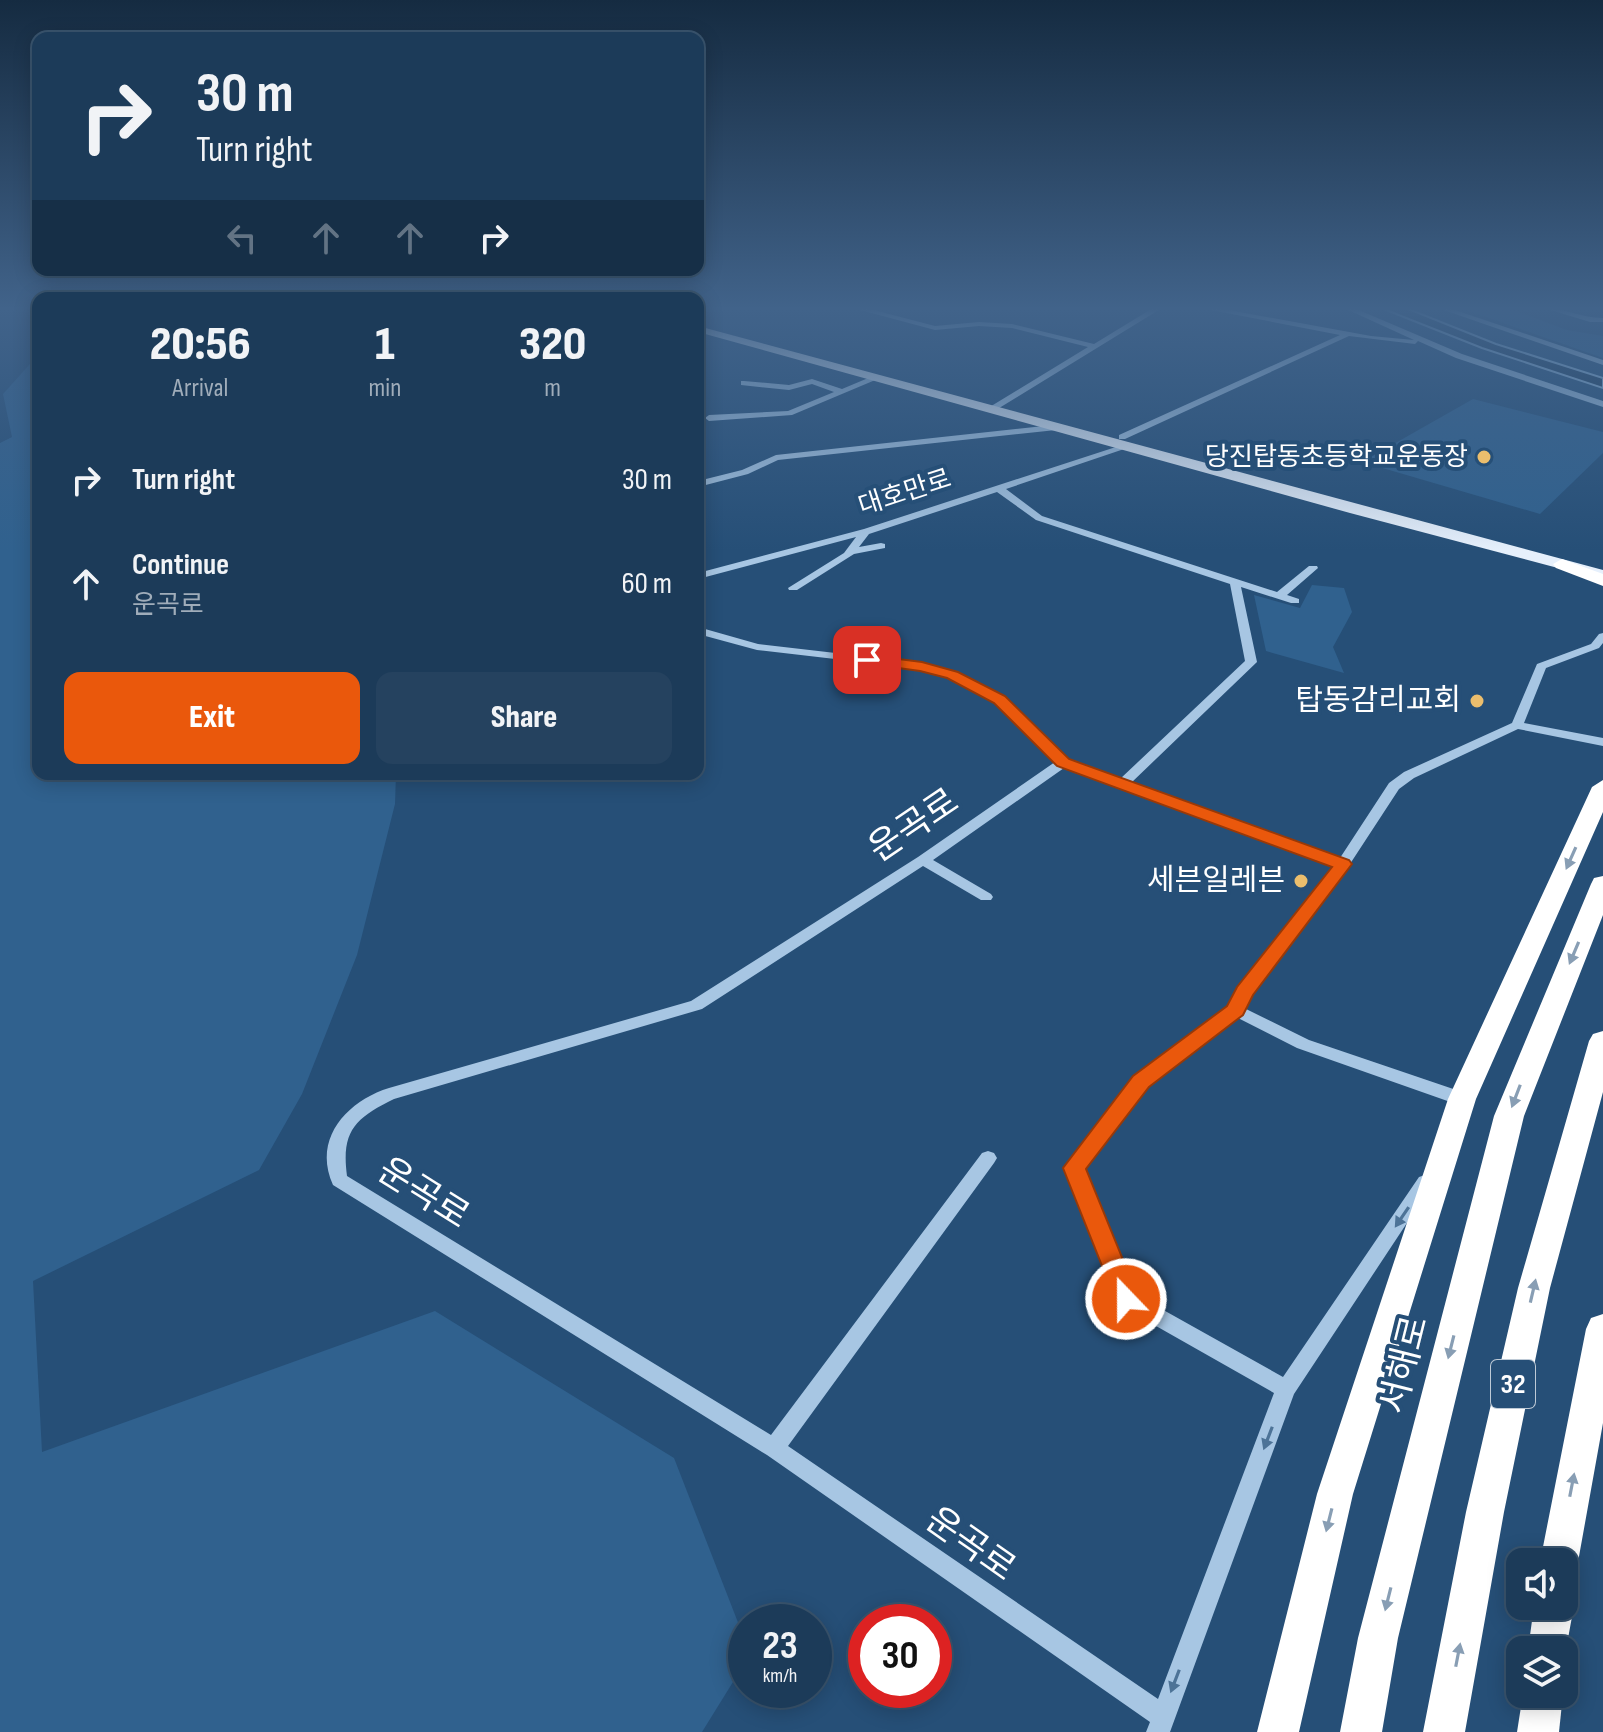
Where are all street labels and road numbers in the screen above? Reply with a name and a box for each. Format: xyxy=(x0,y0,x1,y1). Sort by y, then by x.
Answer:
street label: 대호만로 xyxy=(855,463,955,523)
street label: 운곡로 xyxy=(861,780,967,872)
street label: 운곡로 xyxy=(369,1149,477,1239)
street label: 서해로 xyxy=(1372,1312,1438,1418)
road number: 32 xyxy=(1491,1360,1535,1408)
street label: 운곡로 xyxy=(917,1499,1023,1591)

